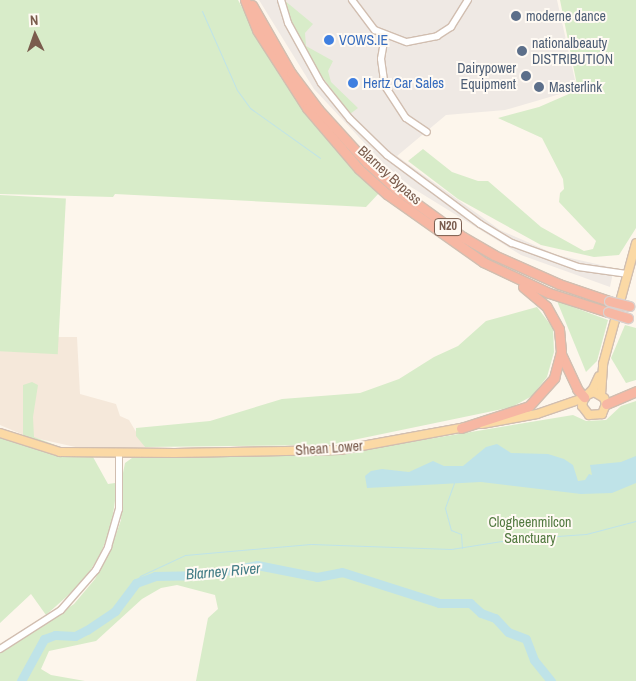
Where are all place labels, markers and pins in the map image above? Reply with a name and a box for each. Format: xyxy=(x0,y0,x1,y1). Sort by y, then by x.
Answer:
place label: moderne dance xyxy=(526,8,606,24)
marker: moderne dance xyxy=(510,10,522,22)
place label: VOWS.IE xyxy=(339,32,388,48)
marker: VOWS.IE xyxy=(323,34,335,46)
place label: nationalbeauty DISTRIBUTION xyxy=(532,35,613,68)
marker: nationalbeauty DISTRIBUTION xyxy=(516,45,528,57)
place label: Dairypower Equipment xyxy=(457,60,516,92)
marker: Dairypower Equipment xyxy=(520,70,532,82)
place label: Hertz Car Sales xyxy=(363,75,444,91)
marker: Hertz Car Sales xyxy=(347,77,359,89)
place label: Masterlink xyxy=(549,79,602,95)
marker: Masterlink xyxy=(533,81,545,93)

